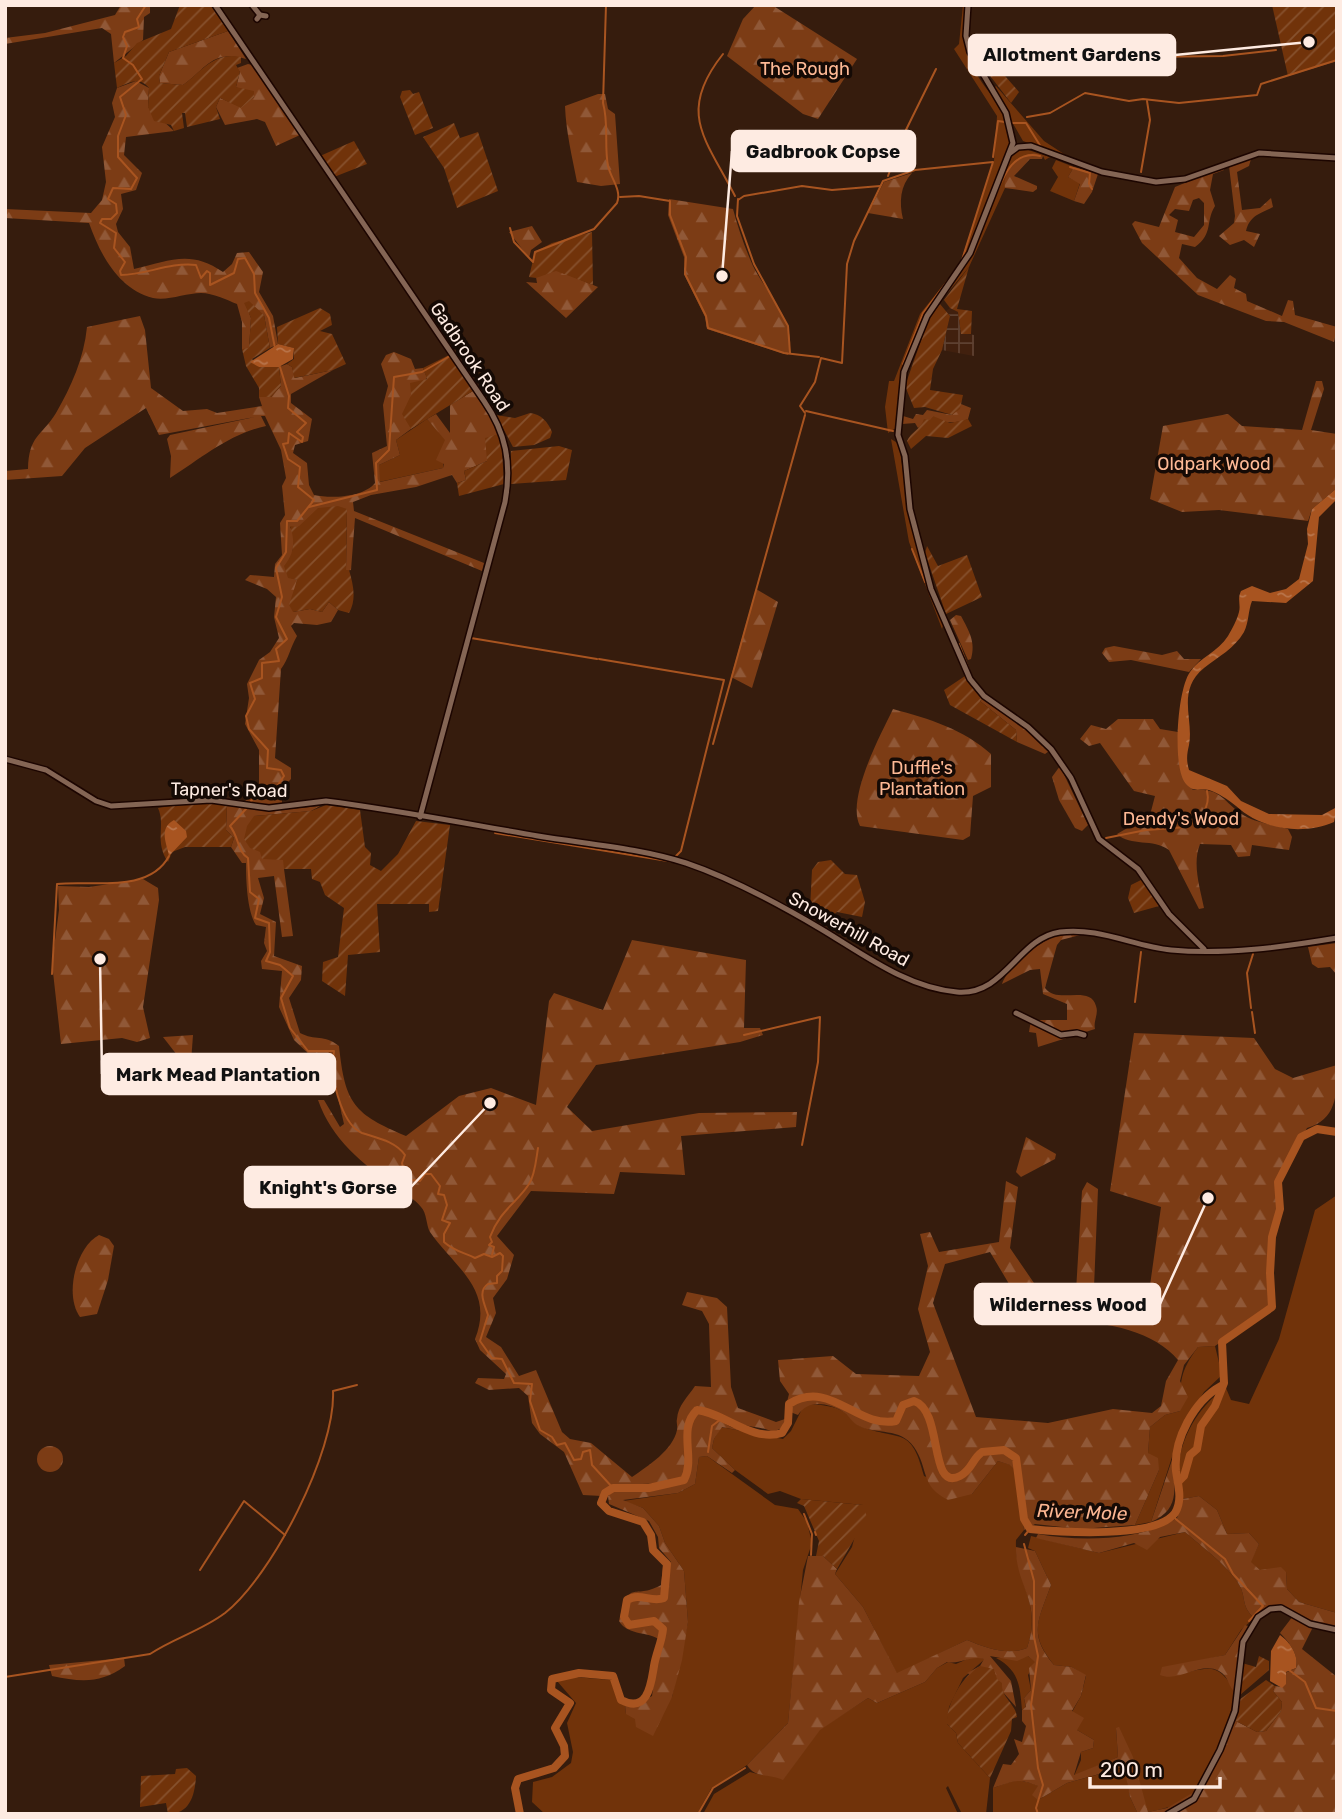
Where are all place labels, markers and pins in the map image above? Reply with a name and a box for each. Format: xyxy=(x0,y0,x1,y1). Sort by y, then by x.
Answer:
callout: Allotment Gardens xyxy=(969,35,1175,75)
callout: Gadbrook Copse xyxy=(732,131,915,171)
callout: Mark Mead Plantation xyxy=(102,1054,335,1094)
callout: Knight's Gorse xyxy=(245,1167,411,1207)
callout: Wilderness Wood xyxy=(975,1284,1160,1324)

